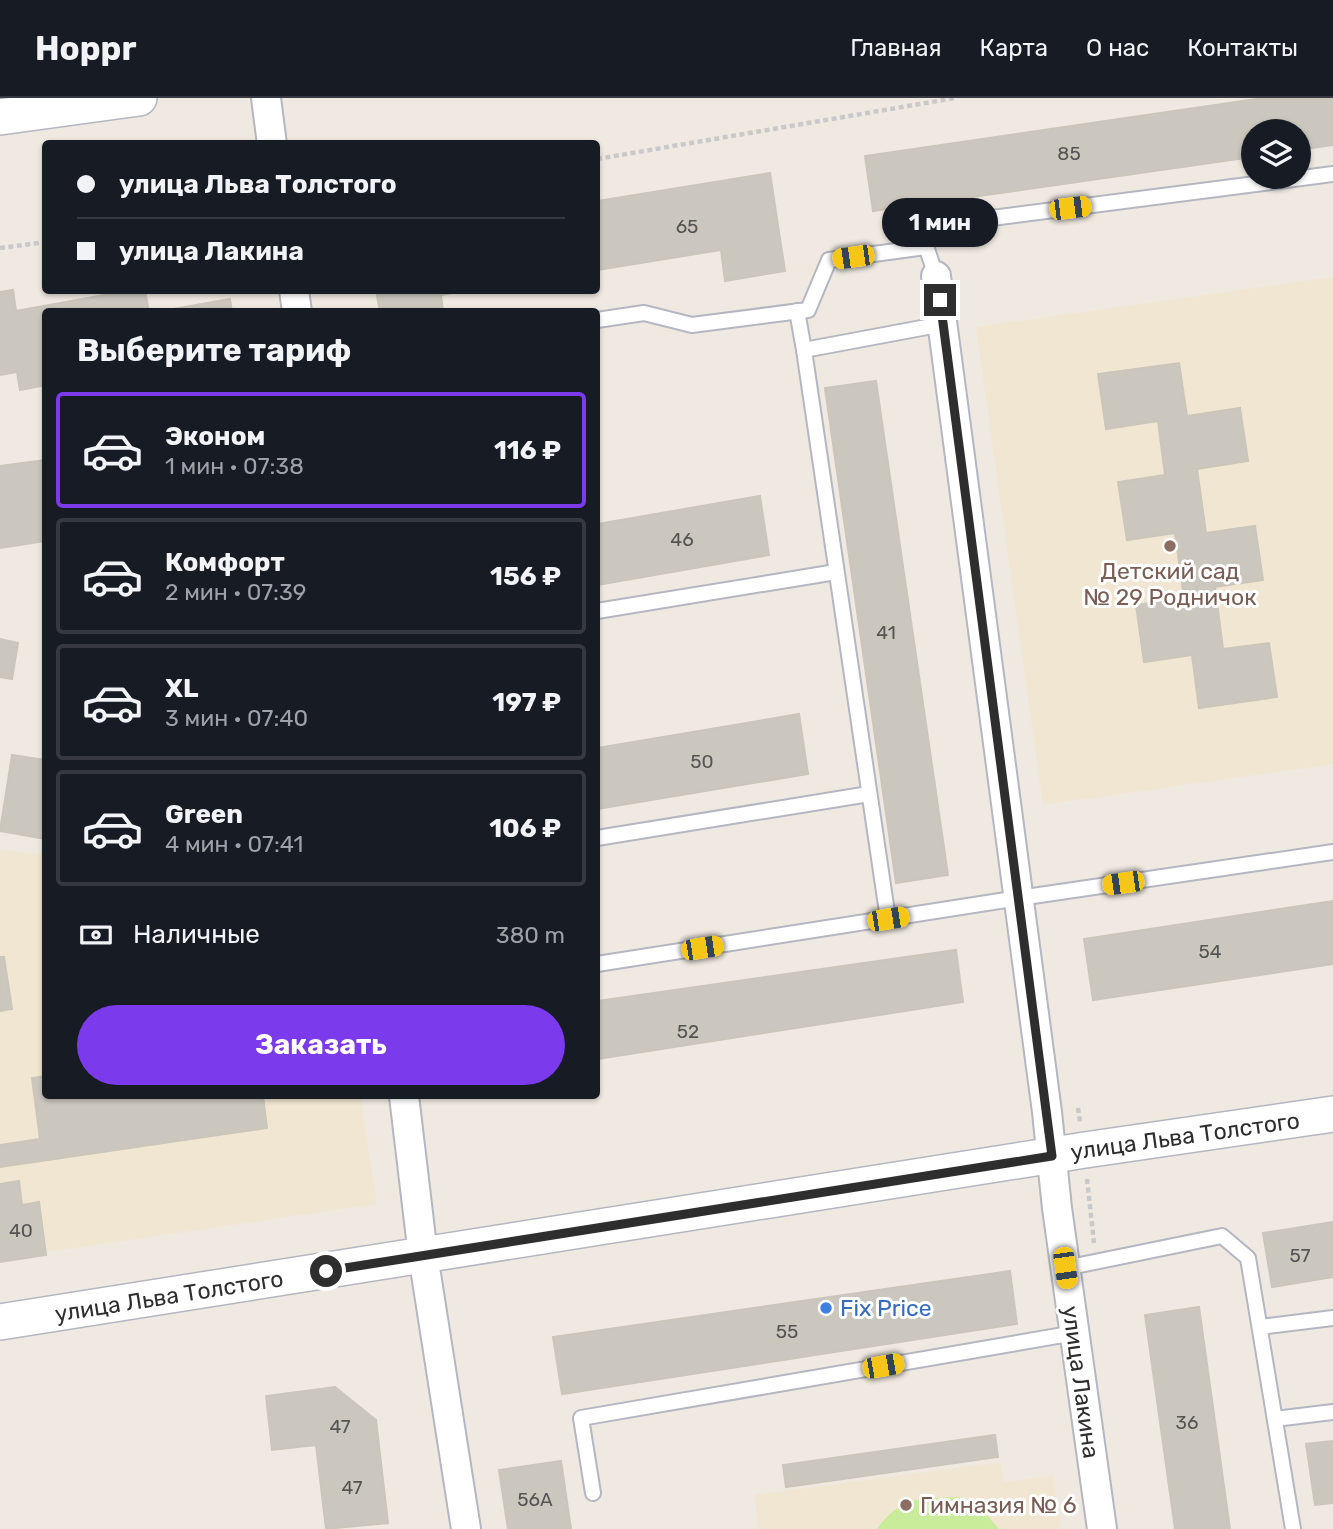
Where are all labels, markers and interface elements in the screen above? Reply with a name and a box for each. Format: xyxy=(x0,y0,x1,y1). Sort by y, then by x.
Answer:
text: Hoppr xyxy=(35,29,136,68)
text: Главная xyxy=(850,34,942,62)
text: Карта xyxy=(980,34,1048,62)
text: О нас xyxy=(1086,34,1149,62)
text: Контакты xyxy=(1187,34,1298,62)
map controls xyxy=(1241,119,1311,189)
button: layers xyxy=(1241,119,1311,189)
house number: 85 xyxy=(1057,142,1081,165)
text: улица Льва Толстого xyxy=(119,169,397,200)
car xyxy=(1048,195,1093,221)
callout: 1 мин xyxy=(882,198,998,248)
text: 1 мин xyxy=(909,208,971,236)
house number: 65 xyxy=(676,215,698,238)
text: улица Лакина xyxy=(119,236,304,267)
car xyxy=(831,244,876,270)
route end xyxy=(924,284,956,316)
text: Выберите тариф xyxy=(77,331,351,369)
icon: car xyxy=(81,419,144,482)
text: Эконом xyxy=(165,421,265,452)
text: 116 ₽ xyxy=(494,435,561,466)
text: 1 мин · 07:38 xyxy=(165,452,304,480)
house number: 46 xyxy=(670,528,694,551)
marker: Детский сад № 29 Родничок xyxy=(1162,538,1178,554)
icon: car xyxy=(81,545,144,608)
text: Комфорт xyxy=(165,547,285,578)
place label: Детский сад № 29 Родничок xyxy=(1084,557,1256,611)
text: 156 ₽ xyxy=(490,561,561,592)
text: 2 мин · 07:39 xyxy=(165,578,306,606)
house number: 41 xyxy=(876,621,896,644)
icon: car xyxy=(81,671,144,734)
text: XL xyxy=(165,673,198,704)
text: 197 ₽ xyxy=(492,687,561,718)
text: 3 мин · 07:40 xyxy=(165,704,308,732)
house number: 50 xyxy=(690,750,714,773)
icon: car xyxy=(81,797,144,860)
text: Green xyxy=(165,799,243,830)
text: 106 ₽ xyxy=(489,813,561,844)
text: 4 мин · 07:41 xyxy=(165,830,303,858)
car xyxy=(1101,870,1146,896)
car xyxy=(866,905,911,933)
icon: cash xyxy=(77,916,115,954)
text: Наличные xyxy=(133,919,260,950)
text: 380 m xyxy=(496,921,565,949)
car xyxy=(680,934,725,962)
house number: 54 xyxy=(1198,940,1222,963)
button: Заказать xyxy=(77,1005,565,1085)
house number: 52 xyxy=(677,1020,699,1043)
street label: улица Льва Толстого xyxy=(1069,1106,1301,1166)
house number: 40 xyxy=(9,1219,33,1242)
house number: 57 xyxy=(1289,1244,1311,1267)
car xyxy=(1052,1246,1079,1290)
route start xyxy=(310,1255,342,1287)
street label: улица Льва Толстого xyxy=(53,1264,285,1328)
place label: Fix Price xyxy=(840,1294,932,1322)
marker: Fix Price xyxy=(818,1300,834,1316)
street label: улица Лакина xyxy=(1056,1304,1106,1460)
house number: 55 xyxy=(776,1320,798,1343)
car xyxy=(861,1352,906,1380)
house number: 36 xyxy=(1176,1411,1198,1434)
house number: 47 xyxy=(329,1415,351,1438)
house number: 47 xyxy=(341,1476,363,1499)
house number: 56А xyxy=(517,1488,553,1511)
place label: Гимназия № 6 xyxy=(920,1491,1077,1519)
marker: Гимназия № 6 xyxy=(898,1497,914,1513)

